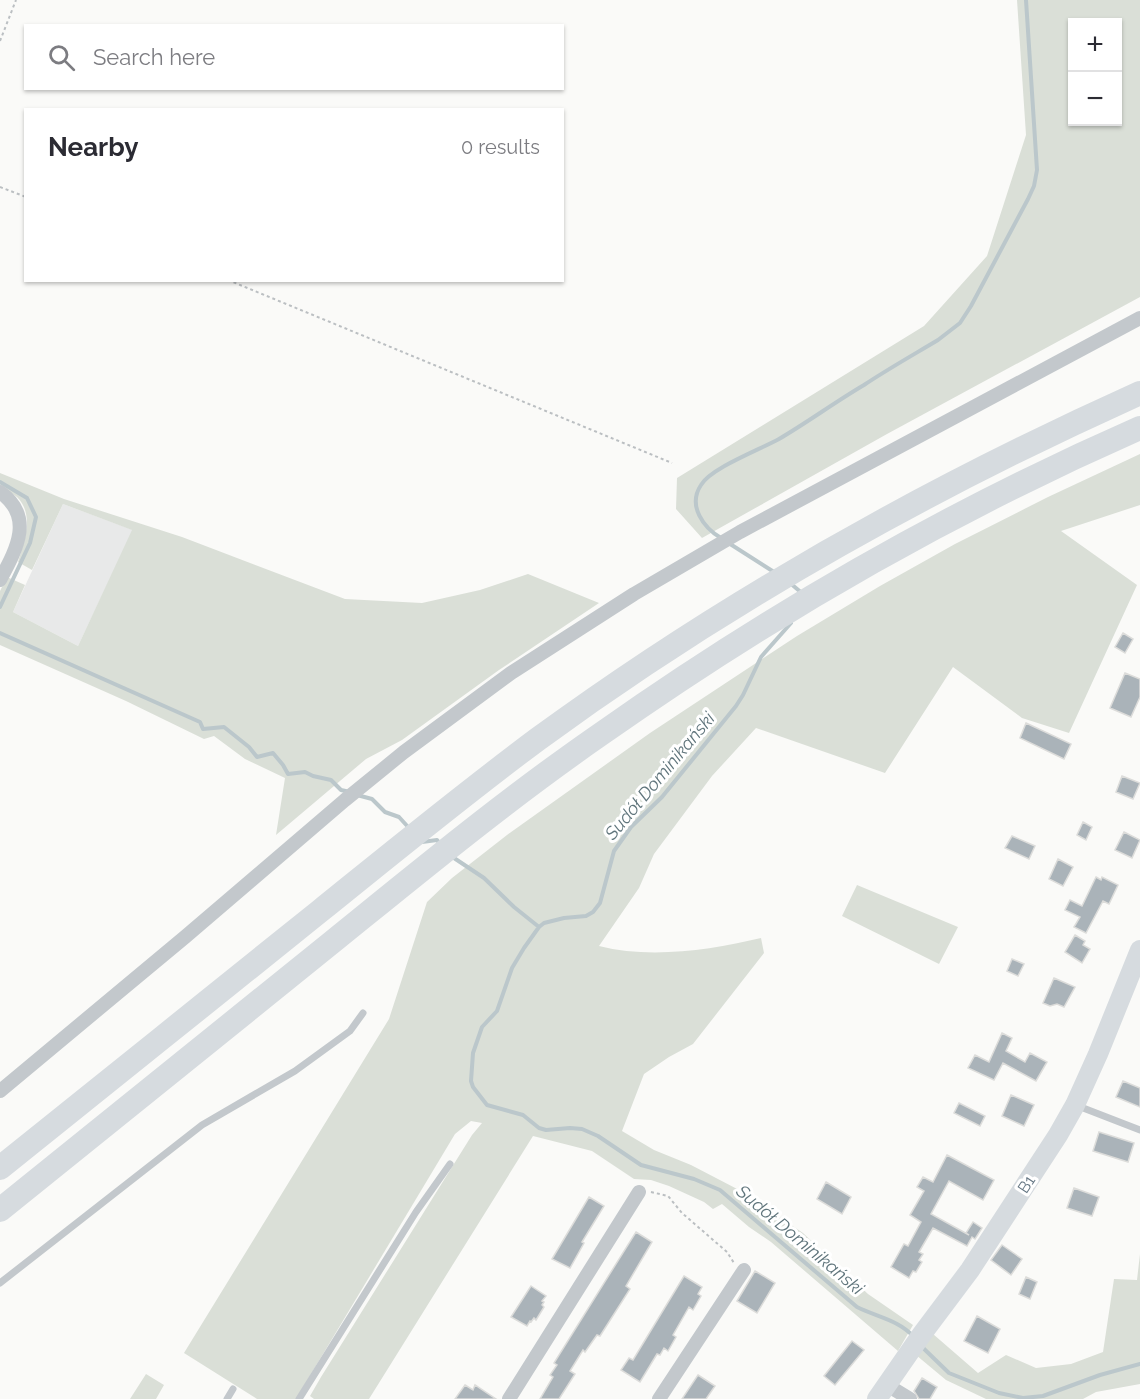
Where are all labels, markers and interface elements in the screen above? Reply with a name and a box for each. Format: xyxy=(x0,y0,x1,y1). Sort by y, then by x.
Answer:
map controls xyxy=(1068,18,1122,126)
button: + xyxy=(1068,18,1122,72)
search box xyxy=(24,24,564,90)
icon: search xyxy=(45,41,78,74)
text: Search here xyxy=(93,44,215,70)
button: − xyxy=(1068,72,1122,126)
text: Nearby xyxy=(48,132,138,162)
text: 0 results xyxy=(461,135,540,159)
water label: Sudół Dominikański xyxy=(600,707,720,844)
street label: B1 xyxy=(1014,1172,1039,1197)
water label: Sudół Dominikański xyxy=(732,1180,869,1300)

